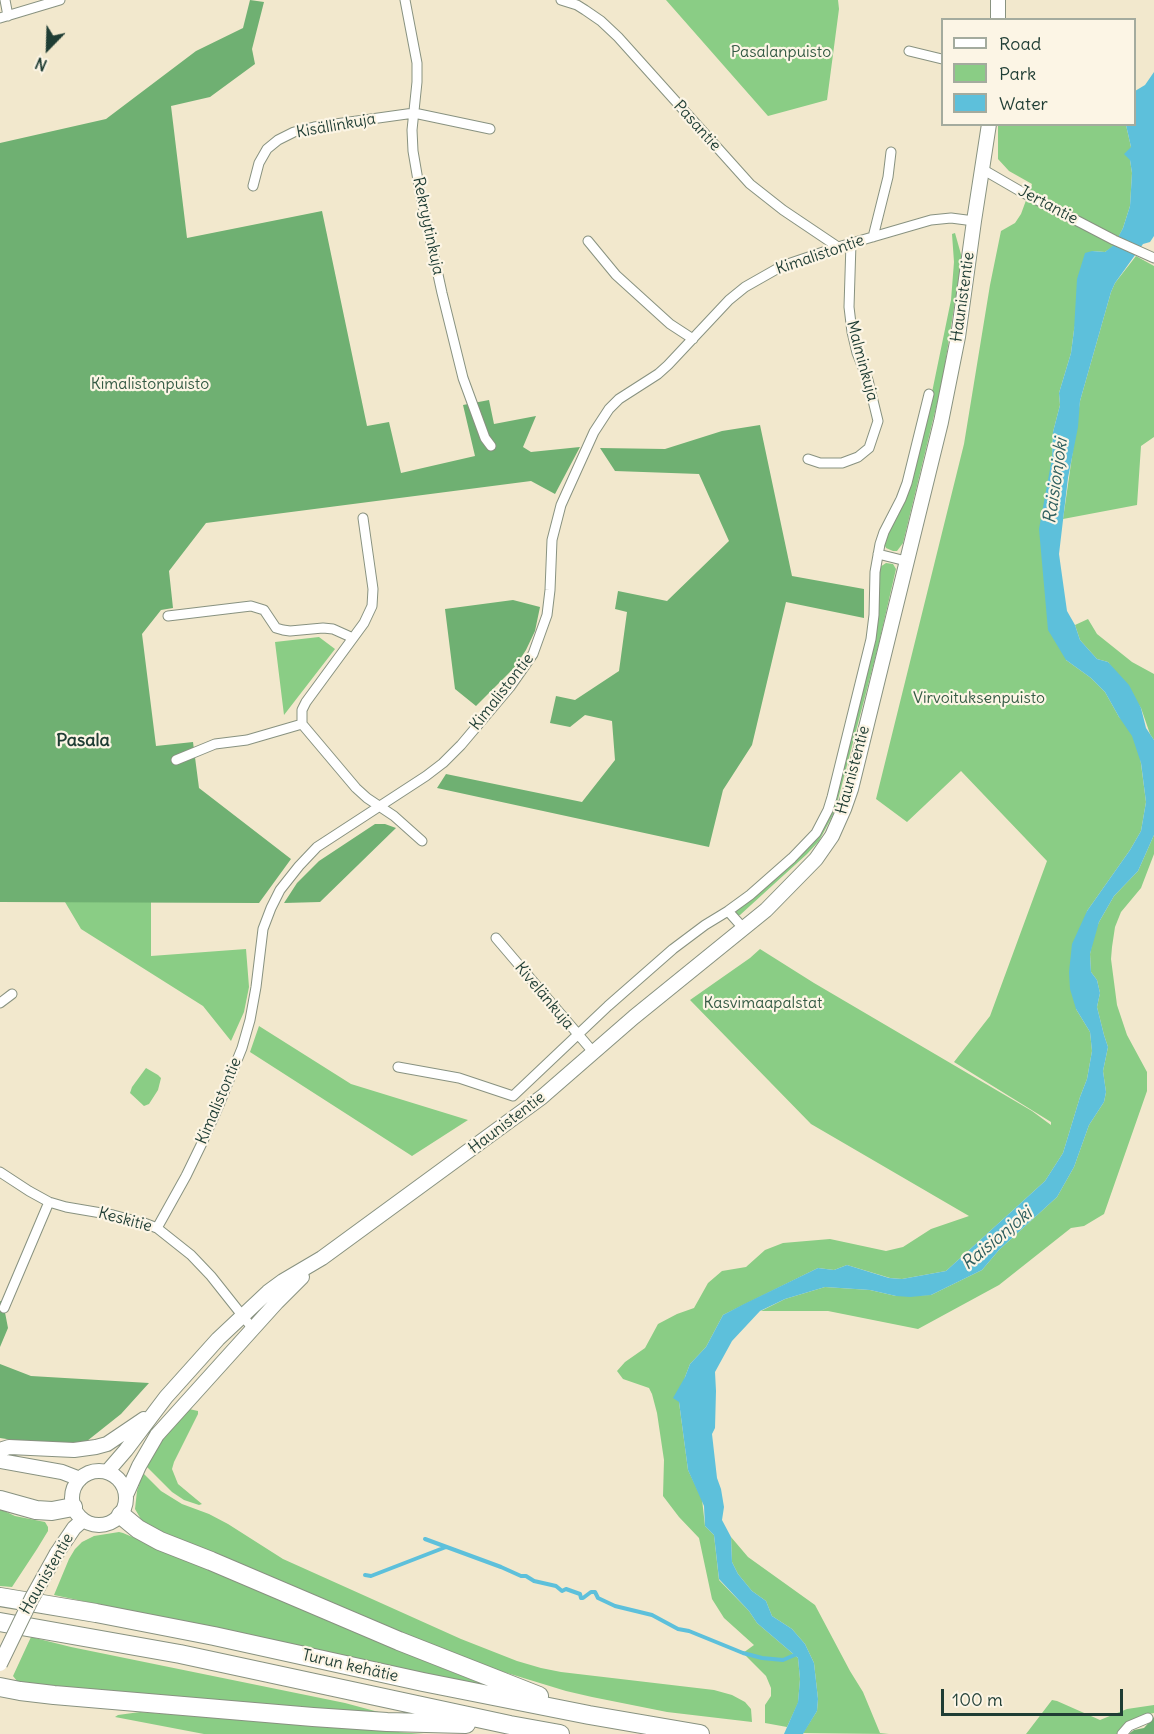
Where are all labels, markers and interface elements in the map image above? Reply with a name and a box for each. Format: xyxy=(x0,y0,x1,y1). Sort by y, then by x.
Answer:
north arrow xyxy=(18,18,78,78)
legend xyxy=(941,18,1136,126)
text: Road xyxy=(999,32,1041,55)
park label: Pasalanpuisto xyxy=(731,42,831,62)
text: N xyxy=(32,53,50,76)
text: Park xyxy=(999,62,1036,85)
text: Water xyxy=(999,92,1048,115)
street label: Pasantie xyxy=(669,97,725,155)
street label: Kisällinkuja xyxy=(295,110,377,142)
street label: Rekryytinkuja xyxy=(408,175,448,277)
street label: Jertantie xyxy=(1015,181,1081,229)
street label: Kimalistontie xyxy=(773,231,867,279)
street label: Haunistentie xyxy=(947,251,979,343)
street label: Malminkuja xyxy=(842,319,882,403)
park label: Kimalistonpuisto xyxy=(91,374,209,394)
water label: Raisionjoki xyxy=(1039,437,1073,525)
street label: Kimalistontie xyxy=(466,650,538,734)
park label: Virvoituksenpuisto xyxy=(913,688,1045,708)
street label: Haunistentie xyxy=(832,724,874,816)
district label: Pasala xyxy=(56,730,110,752)
street label: Kivelänkuja xyxy=(510,958,578,1034)
park label: Kasvimaapalstat xyxy=(704,993,822,1013)
street label: Kimalistontie xyxy=(192,1055,246,1147)
street label: Haunistentie xyxy=(465,1088,549,1158)
water label: Raisionjoki xyxy=(957,1203,1037,1275)
street label: Keskitie xyxy=(96,1204,154,1236)
street label: Haunistentie xyxy=(16,1530,78,1618)
street label: Turun kehätie xyxy=(300,1646,400,1686)
scale bar xyxy=(944,1677,1126,1715)
text: 100 m xyxy=(952,1688,1003,1711)

